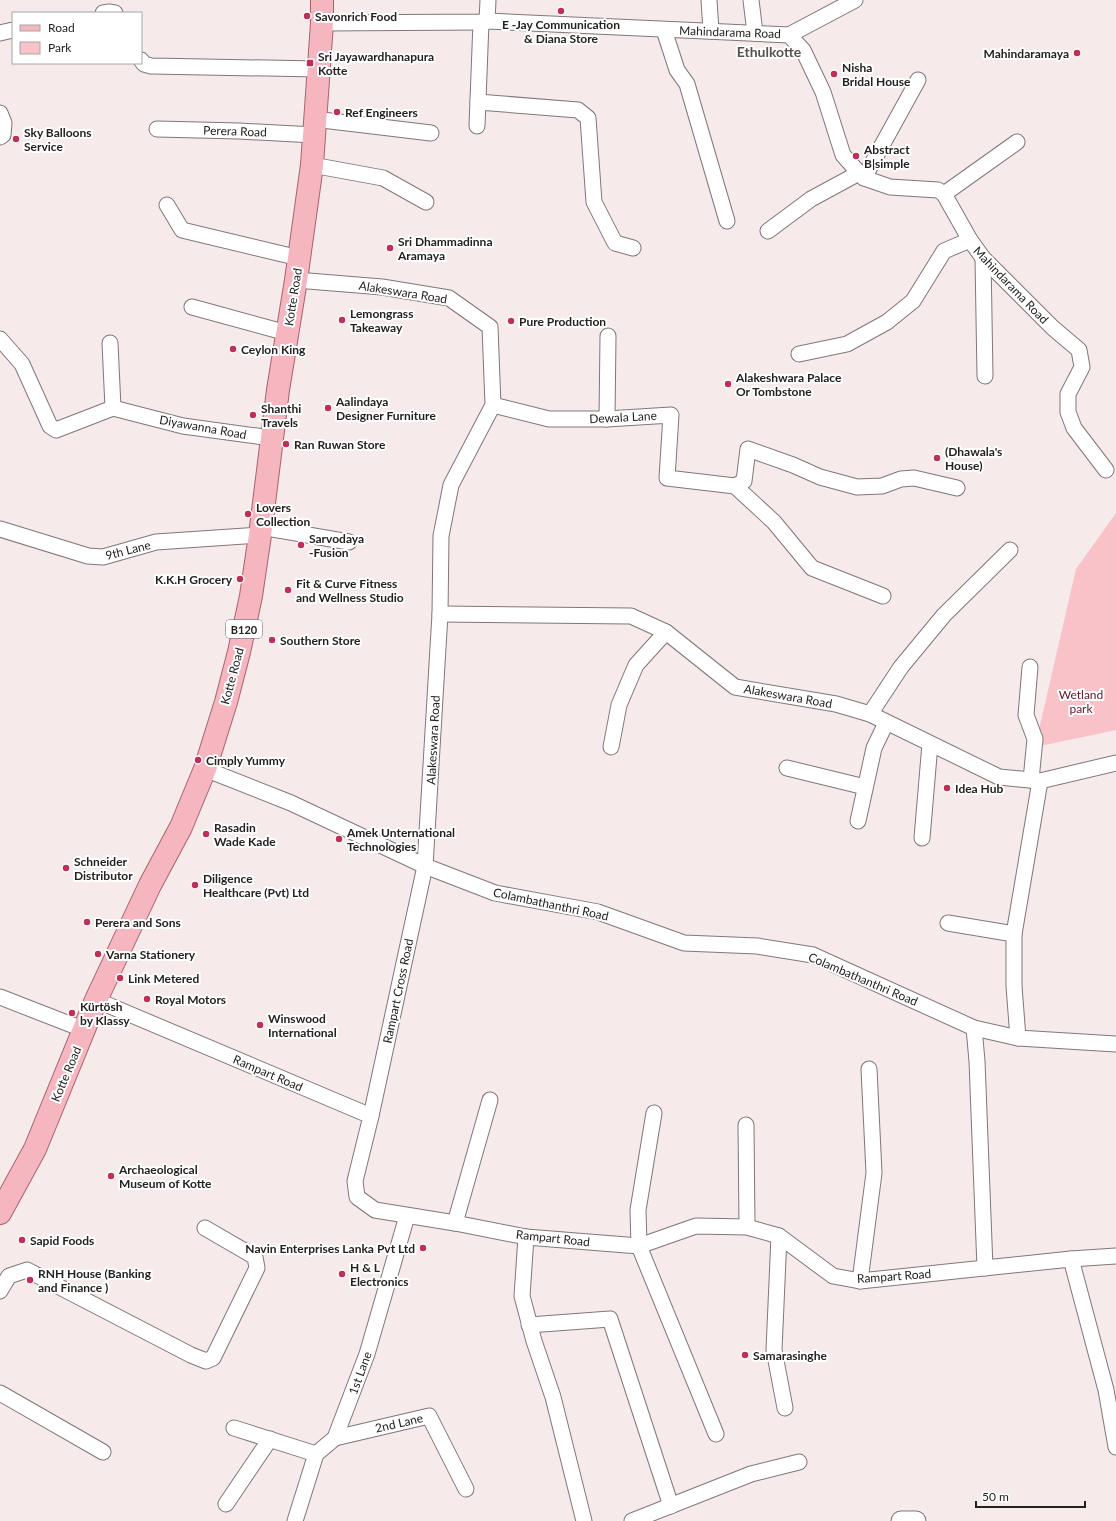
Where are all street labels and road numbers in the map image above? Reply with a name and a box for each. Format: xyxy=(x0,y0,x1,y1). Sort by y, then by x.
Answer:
street label: Mahindarama Road xyxy=(679,23,781,41)
street label: Perera Road xyxy=(203,122,267,140)
street label: Mahindarama Road xyxy=(970,243,1052,327)
street label: Kotte Road xyxy=(281,267,305,327)
street label: Alakeswara Road xyxy=(358,278,448,306)
street label: Dewala Lane xyxy=(589,408,657,426)
street label: Diyawanna Road xyxy=(158,412,248,442)
street label: 9th Lane xyxy=(104,537,152,563)
road number: B120 xyxy=(226,620,262,638)
street label: Kotte Road xyxy=(217,646,247,706)
street label: Alakeswara Road xyxy=(743,681,833,711)
street label: Alakeswara Road xyxy=(423,695,443,785)
street label: Colambathanthri Road xyxy=(492,884,610,924)
street label: Rampart Cross Road xyxy=(380,937,416,1045)
street label: Colambathanthri Road xyxy=(806,949,920,1009)
street label: Kotte Road xyxy=(48,1044,84,1104)
street label: Rampart Road xyxy=(231,1052,305,1094)
street label: Rampart Road xyxy=(515,1227,591,1249)
street label: Rampart Road xyxy=(856,1266,932,1286)
street label: 1st Lane xyxy=(345,1349,375,1397)
street label: 2nd Lane xyxy=(374,1410,424,1436)

